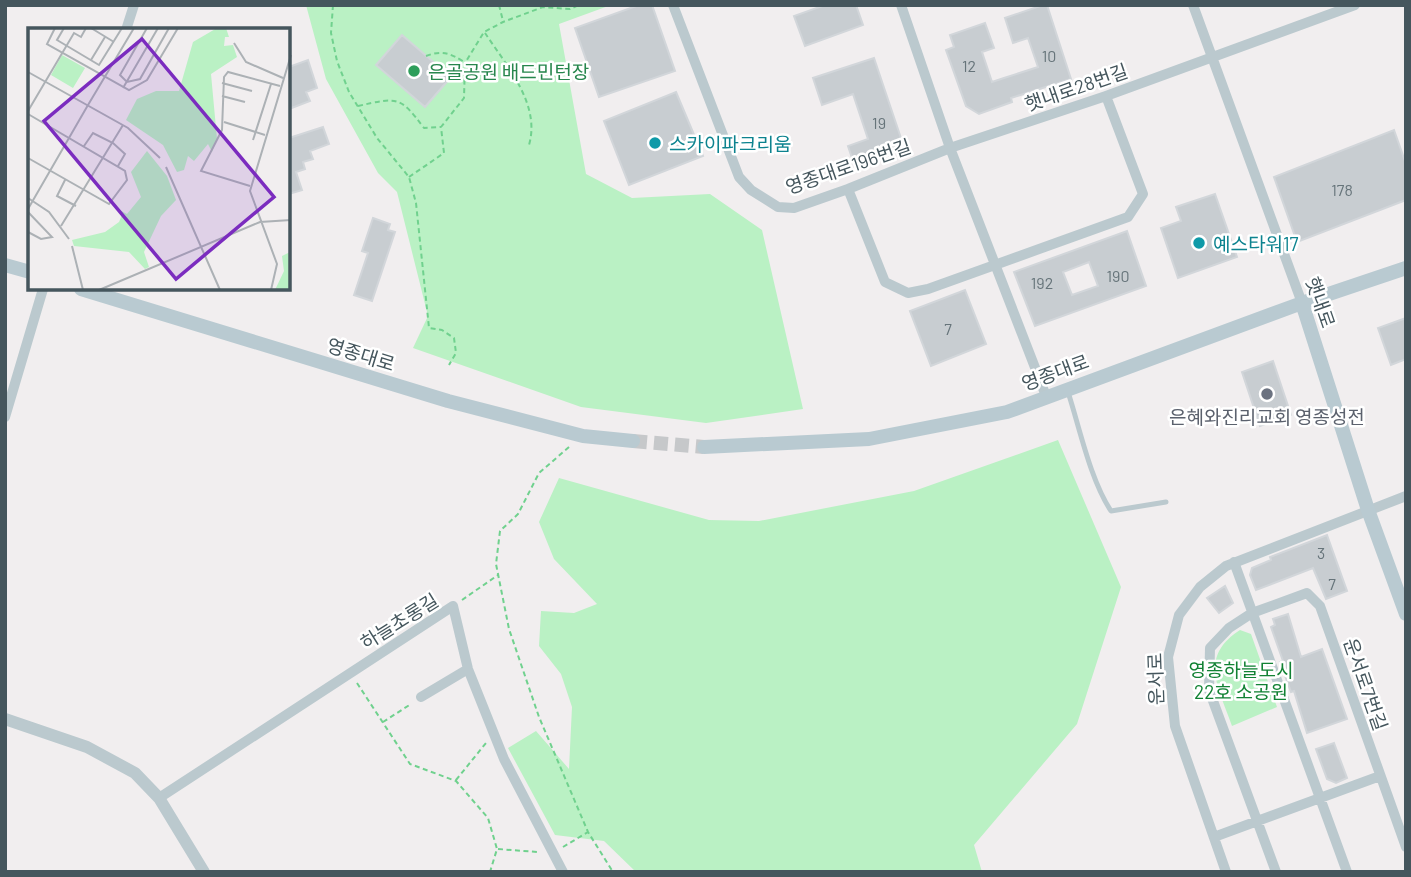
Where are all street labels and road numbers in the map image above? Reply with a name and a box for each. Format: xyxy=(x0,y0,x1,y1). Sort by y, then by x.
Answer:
street label: 햇내로28번길 xyxy=(1021,59,1131,115)
street label: 영종대로196번길 xyxy=(782,134,914,198)
street label: 햇내로 xyxy=(1302,273,1340,331)
street label: 영종대로 xyxy=(324,333,398,375)
street label: 영종대로 xyxy=(1018,349,1092,395)
street label: 하늘초롱길 xyxy=(356,588,442,654)
street label: 운서로7번길 xyxy=(1339,635,1393,733)
street label: 운서로 xyxy=(1143,652,1167,706)

